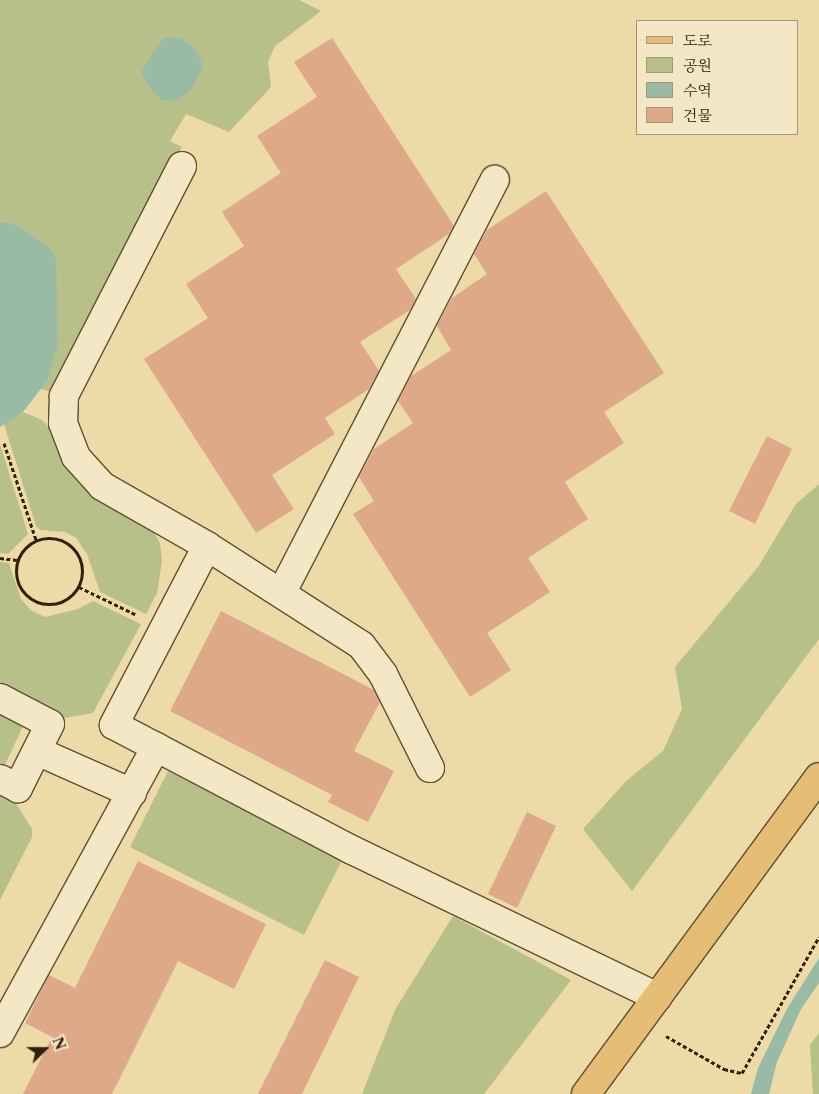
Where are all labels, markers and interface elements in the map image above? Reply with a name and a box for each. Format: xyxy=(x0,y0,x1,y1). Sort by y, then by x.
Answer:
legend xyxy=(636,20,799,135)
text: 도로 xyxy=(683,31,712,50)
text: 공원 xyxy=(683,56,712,75)
text: 수역 xyxy=(683,81,712,100)
text: 건물 xyxy=(683,106,712,125)
north arrow xyxy=(20,1024,70,1074)
text: N xyxy=(48,1034,70,1052)

